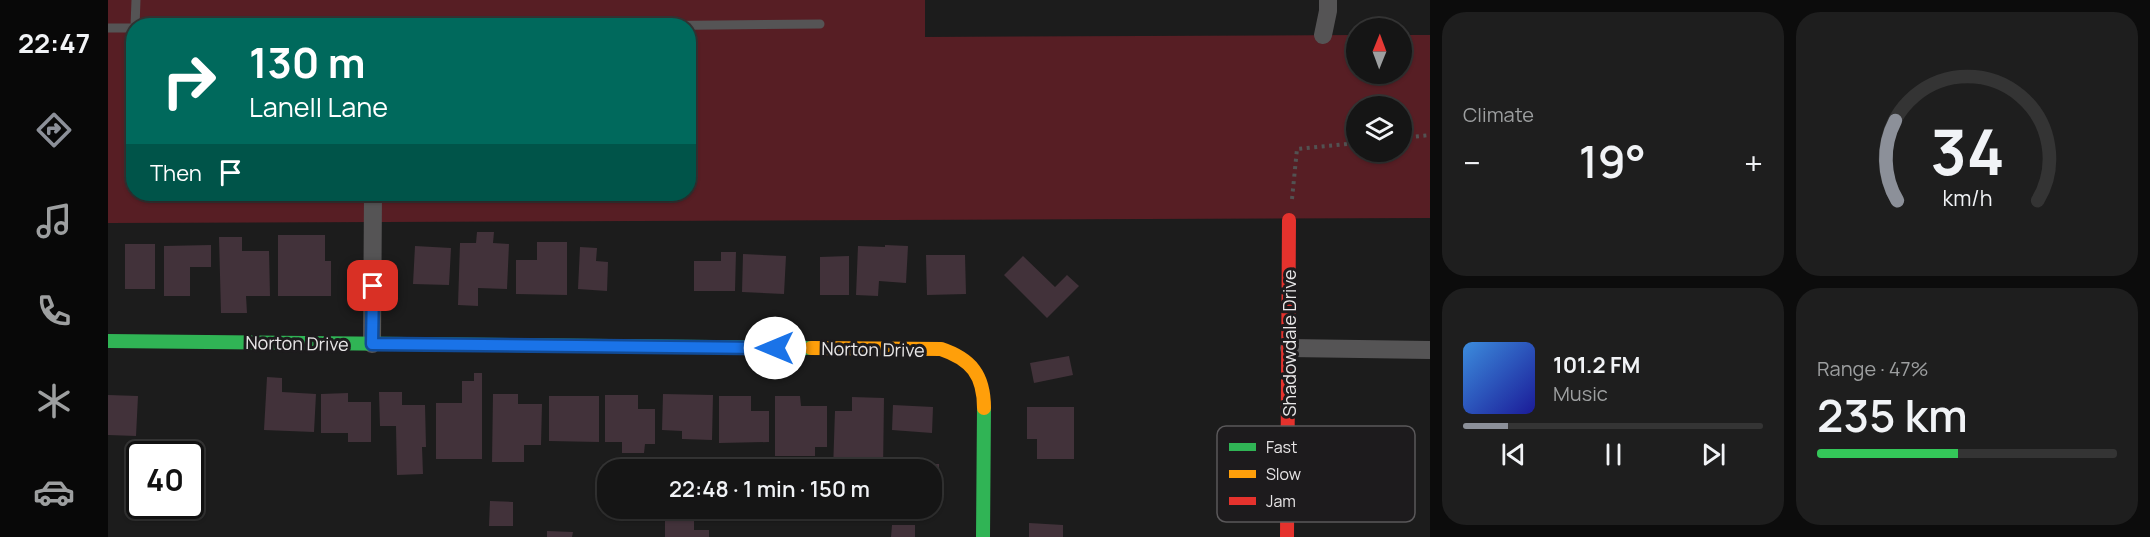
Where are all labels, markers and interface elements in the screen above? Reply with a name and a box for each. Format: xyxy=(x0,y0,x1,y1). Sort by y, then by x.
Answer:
north arrow xyxy=(1346,18,1412,84)
map controls xyxy=(1346,18,1412,162)
text: 22:47 xyxy=(18,24,90,61)
text: 130 m xyxy=(249,33,366,91)
icon: right xyxy=(150,42,228,120)
text: Lanell Lane xyxy=(249,88,388,125)
button: layers xyxy=(1346,96,1412,162)
text: Climate xyxy=(1463,101,1534,128)
text: 34 xyxy=(1930,108,2004,194)
icon: directions xyxy=(33,109,75,151)
text: 19° xyxy=(1579,130,1646,192)
text: − xyxy=(1463,140,1481,185)
text: + xyxy=(1744,140,1763,185)
icon: arrive xyxy=(214,156,247,189)
text: Then xyxy=(150,158,202,188)
text: km/h xyxy=(1942,183,1992,212)
icon: music xyxy=(33,200,75,242)
pin xyxy=(347,260,398,311)
icon: arrive xyxy=(356,269,389,302)
street label: Shadowdale Drive xyxy=(1277,269,1301,417)
icon: phone xyxy=(33,290,75,332)
position arrow xyxy=(743,316,807,380)
street label: Norton Drive xyxy=(245,330,349,356)
street label: Norton Drive xyxy=(821,336,925,362)
text: 101.2 FM xyxy=(1553,350,1640,380)
text: Range · 47% xyxy=(1817,355,1929,382)
icon: climate xyxy=(33,380,75,422)
text: Music xyxy=(1553,380,1608,407)
text: 235 km xyxy=(1817,384,1968,446)
legend xyxy=(1217,426,1415,522)
text: Fast xyxy=(1266,436,1297,458)
icon: previous xyxy=(1497,438,1530,471)
icon: pause xyxy=(1597,438,1630,471)
icon: next xyxy=(1697,438,1730,471)
speed limit sign: 40 xyxy=(126,441,204,519)
text: Slow xyxy=(1266,463,1301,485)
icon: car xyxy=(33,471,75,513)
text: 22:48 · 1 min · 150 m xyxy=(669,474,870,504)
text: Jam xyxy=(1266,490,1296,512)

